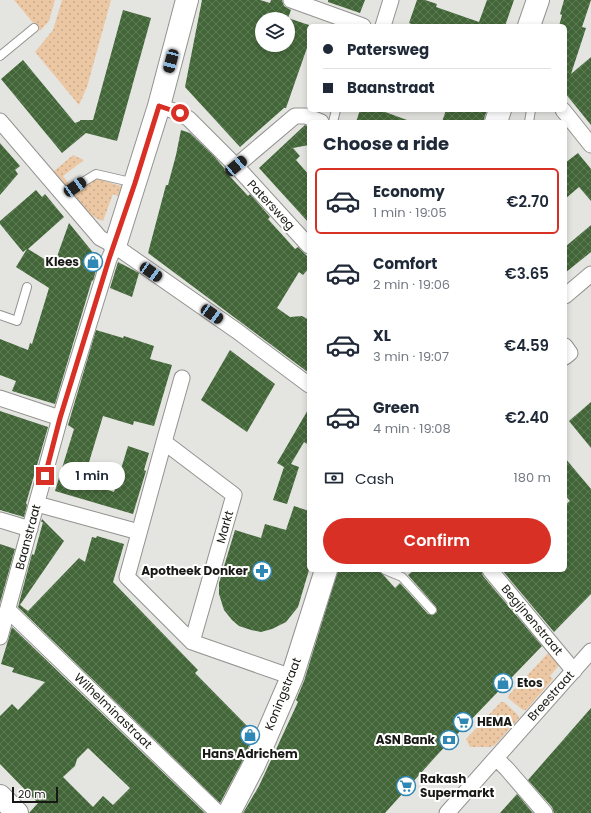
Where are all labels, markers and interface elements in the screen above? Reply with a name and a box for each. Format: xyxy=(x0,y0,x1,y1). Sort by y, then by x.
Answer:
map controls xyxy=(255,12,295,52)
button: layers xyxy=(255,12,295,52)
text: Patersweg xyxy=(347,39,429,60)
car xyxy=(162,48,180,74)
text: Baanstraat xyxy=(347,77,435,98)
route start xyxy=(171,104,189,122)
text: Choose a ride xyxy=(323,131,449,156)
car xyxy=(223,154,249,178)
car xyxy=(62,175,88,199)
street label: Patersweg xyxy=(244,176,299,233)
text: Economy xyxy=(373,181,445,202)
icon: car xyxy=(325,183,361,219)
text: €2.70 xyxy=(507,191,549,212)
text: 1 min · 19:05 xyxy=(373,203,447,222)
shop icon: Klees xyxy=(82,251,104,273)
place label: Klees xyxy=(46,253,79,270)
text: Comfort xyxy=(373,253,437,274)
icon: car xyxy=(325,255,361,291)
car xyxy=(138,260,164,284)
text: €3.65 xyxy=(505,263,549,284)
text: 2 min · 19:06 xyxy=(373,275,450,294)
car xyxy=(199,302,225,326)
text: XL xyxy=(373,325,391,346)
icon: car xyxy=(325,327,361,363)
text: €4.59 xyxy=(504,335,549,356)
text: 3 min · 19:07 xyxy=(373,347,449,366)
text: Green xyxy=(373,397,419,418)
icon: car xyxy=(325,399,361,435)
text: €2.40 xyxy=(505,407,549,428)
text: 4 min · 19:08 xyxy=(373,419,451,438)
callout: 1 min xyxy=(59,462,125,490)
text: 1 min xyxy=(75,466,109,485)
route end xyxy=(36,467,54,485)
icon: cash xyxy=(323,467,345,489)
text: Cash xyxy=(355,468,394,489)
text: 180 m xyxy=(514,468,551,487)
street label: Baanstraat xyxy=(11,502,44,571)
street label: Markt xyxy=(212,508,237,545)
button: Confirm xyxy=(323,518,551,564)
pharmacy icon: Apotheek Donker xyxy=(251,560,273,582)
place label: Apotheek Donker xyxy=(141,562,248,579)
street label: Begijnenstraat xyxy=(498,581,567,659)
street label: Koningstraat xyxy=(260,655,305,733)
street label: Breestraat xyxy=(523,667,578,725)
street label: Wilhelminastraat xyxy=(71,669,156,752)
shop icon: Etos xyxy=(492,672,514,694)
place label: Etos xyxy=(517,674,543,691)
supermarket icon: HEMA xyxy=(452,711,474,733)
place label: HEMA xyxy=(477,713,512,730)
shop icon: Hans Adrichem xyxy=(239,724,261,746)
bank icon: ASN Bank xyxy=(438,729,460,751)
place label: ASN Bank xyxy=(376,731,436,748)
place label: Hans Adrichem xyxy=(202,745,298,762)
place label: Rakash Supermarkt xyxy=(420,770,495,801)
supermarket icon: Rakash Supermarkt xyxy=(395,775,417,797)
scale bar xyxy=(12,785,58,804)
text: 20 m xyxy=(18,786,46,802)

